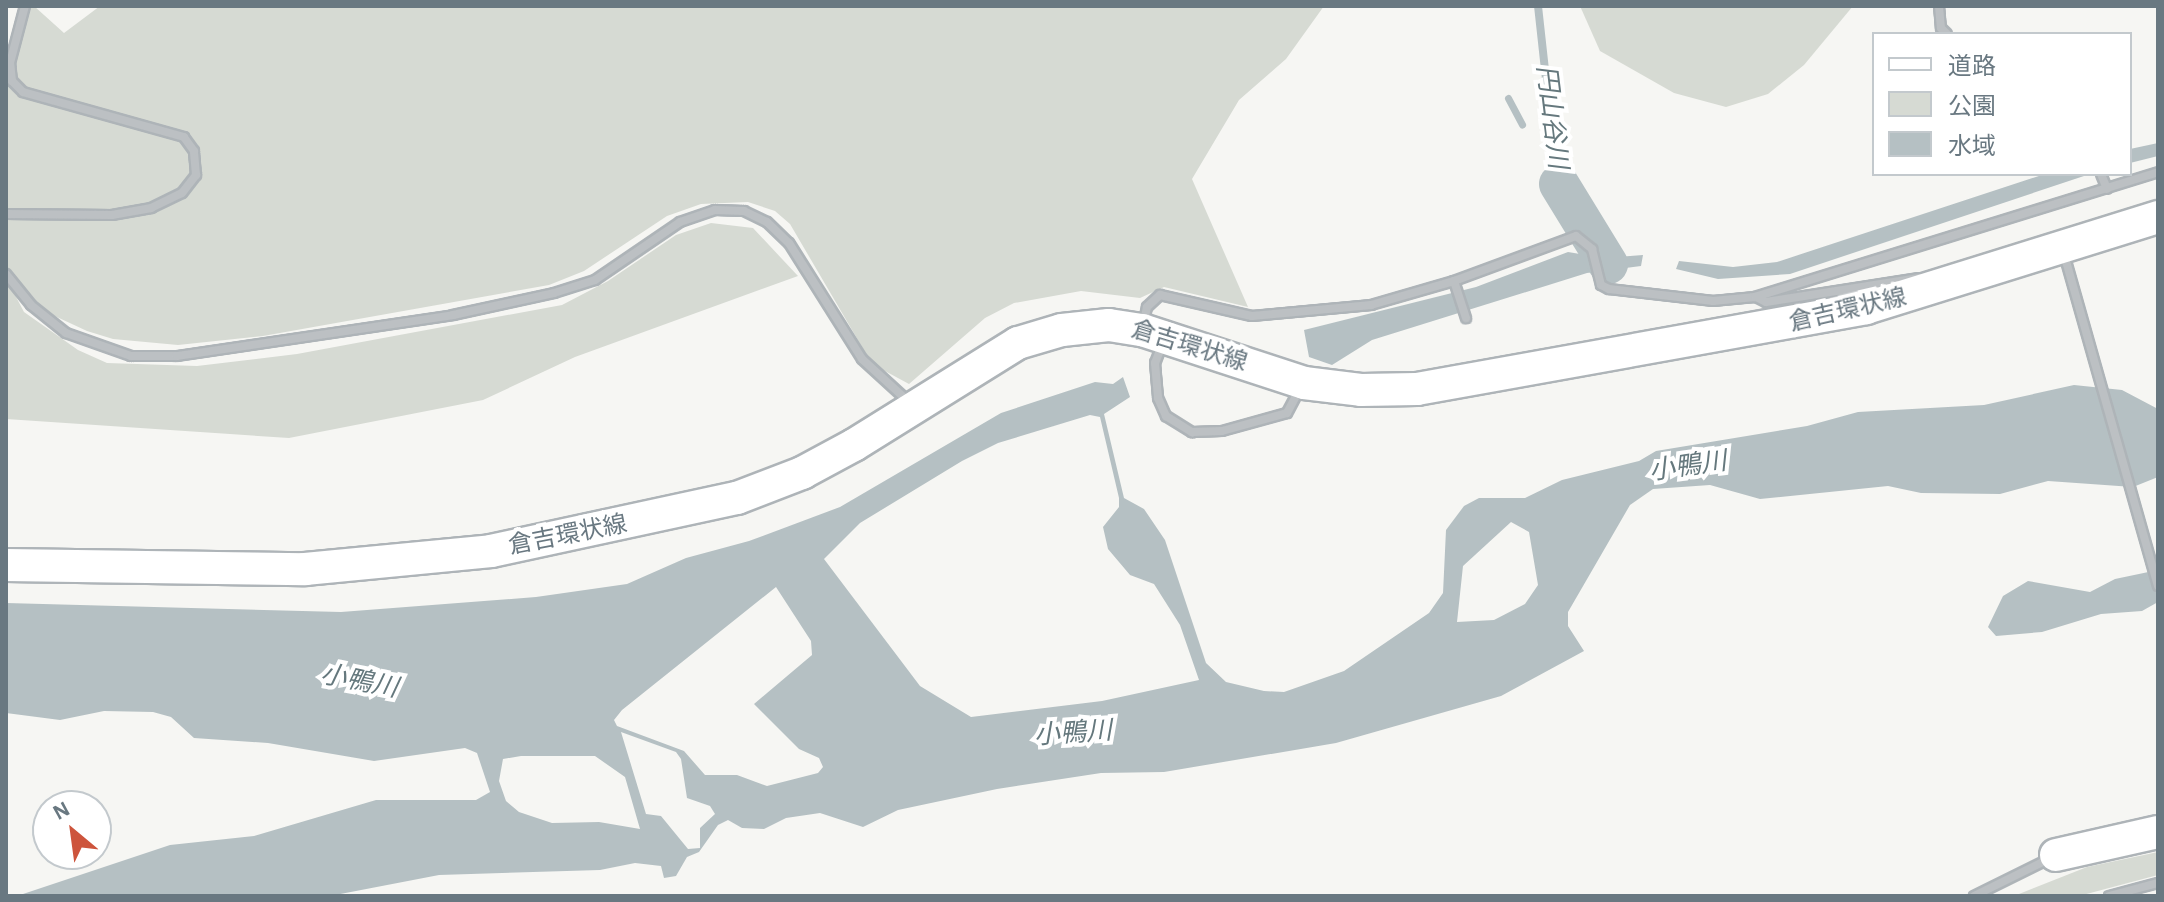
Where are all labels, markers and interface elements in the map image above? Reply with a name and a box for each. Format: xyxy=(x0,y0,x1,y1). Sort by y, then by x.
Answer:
legend xyxy=(1872,32,2132,176)
text: 道路 xyxy=(1948,55,1996,79)
water label: 円山谷川 xyxy=(1529,63,1573,171)
text: 公園 xyxy=(1948,95,1996,119)
text: 水域 xyxy=(1948,135,1996,159)
street label: 倉吉環状線 xyxy=(1786,283,1910,339)
street label: 倉吉環状線 xyxy=(1127,316,1251,378)
water label: 小鴨川 xyxy=(1647,446,1729,488)
street label: 倉吉環状線 xyxy=(506,510,630,562)
water label: 小鴨川 xyxy=(318,659,400,705)
water label: 小鴨川 xyxy=(1033,716,1113,752)
north arrow xyxy=(32,790,112,870)
text: N xyxy=(49,797,73,824)

